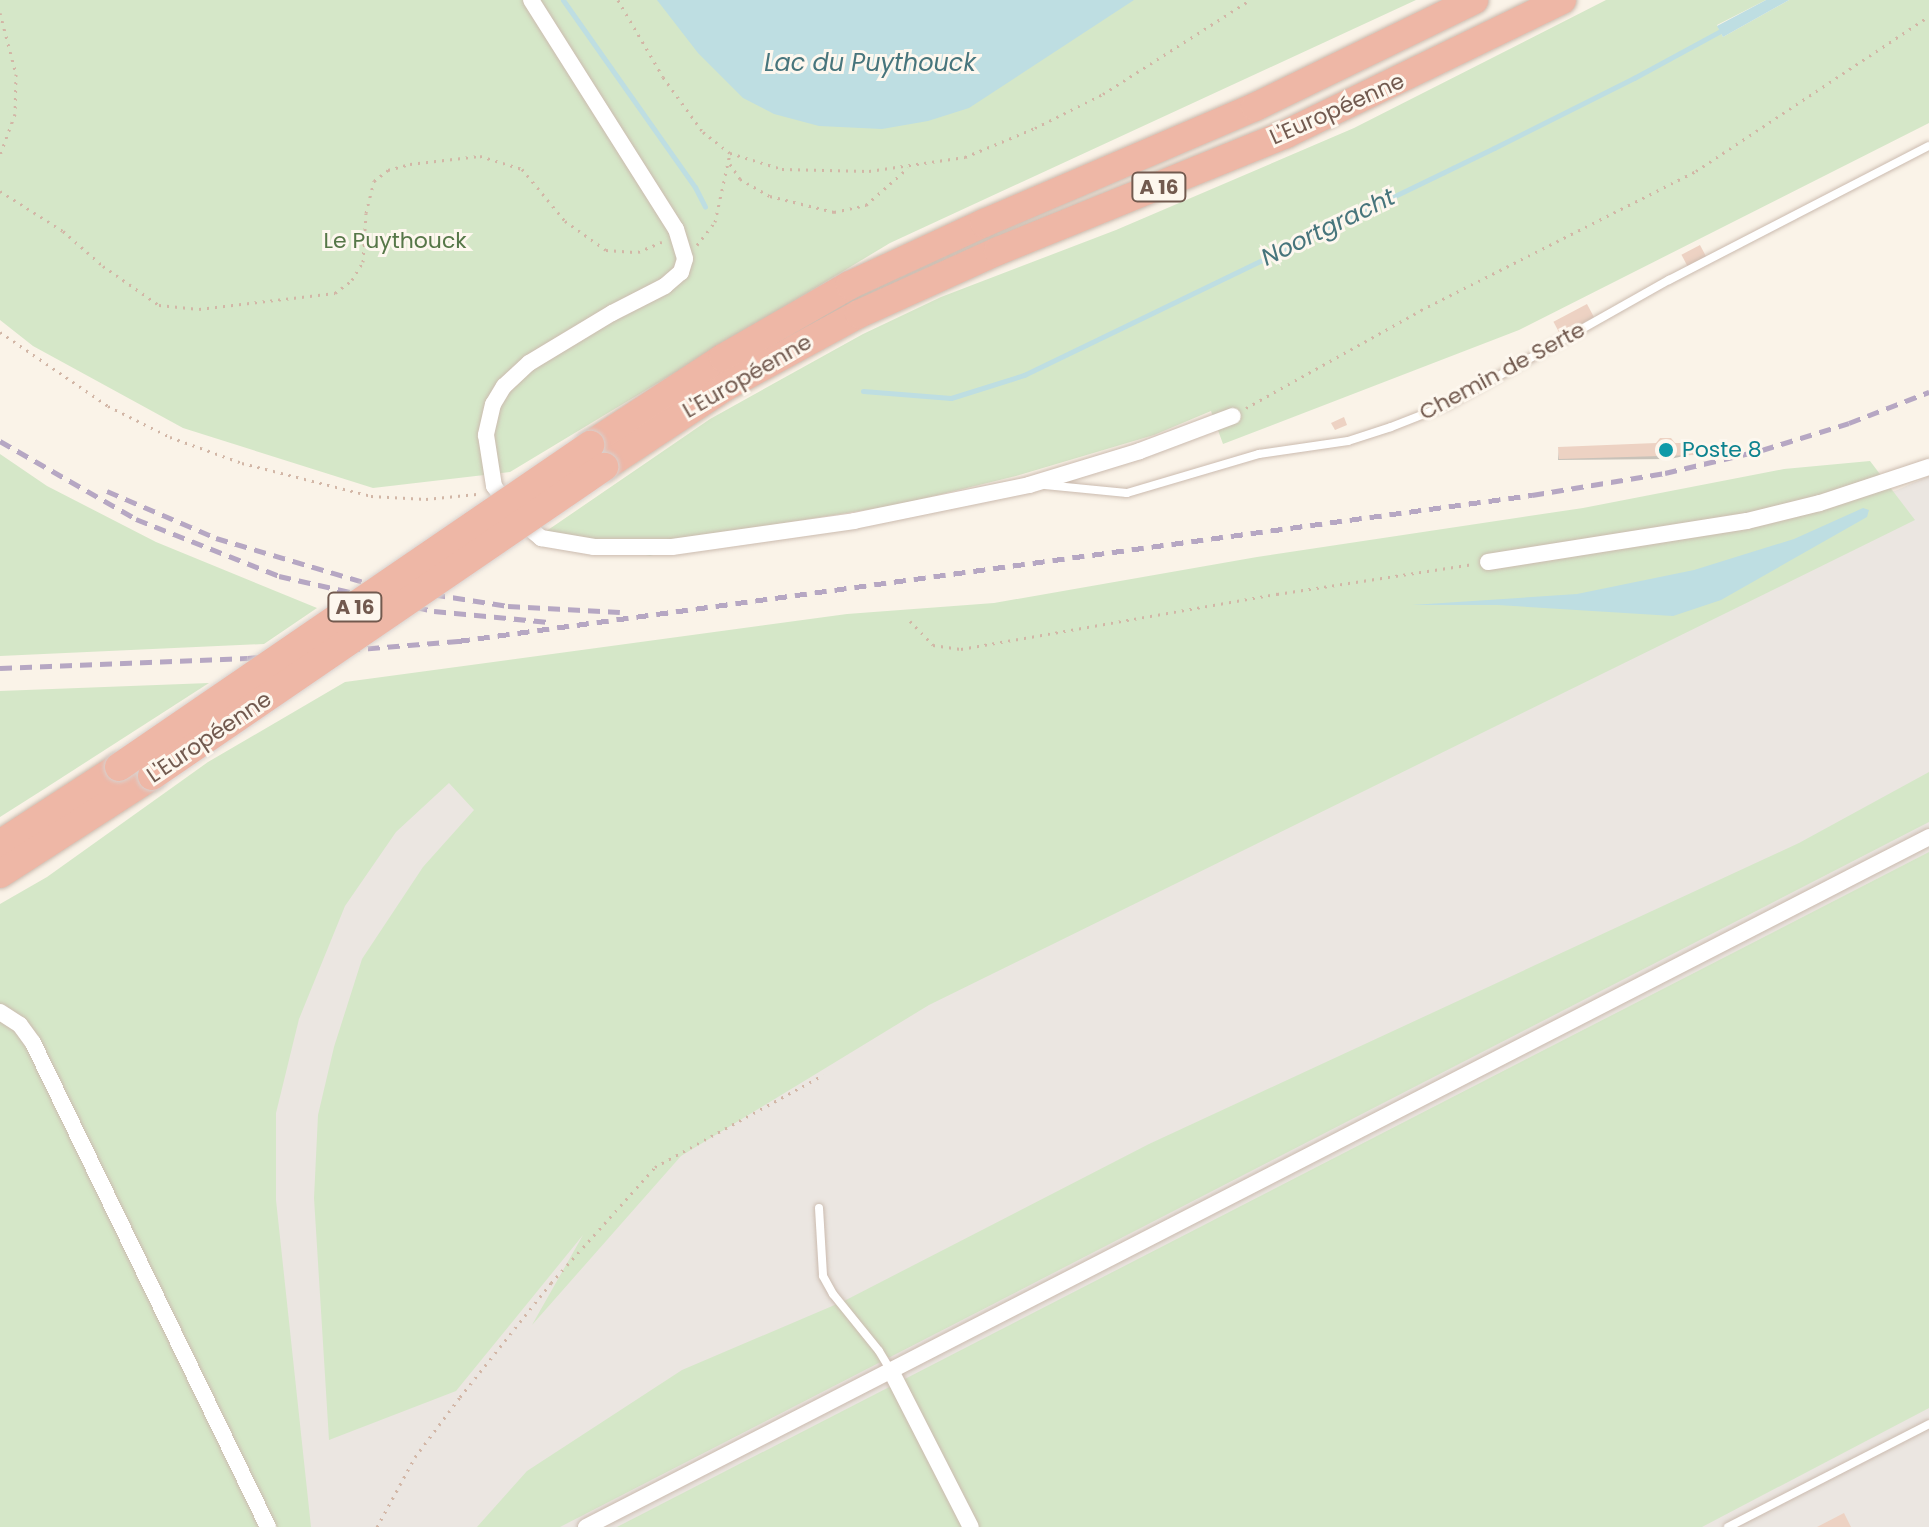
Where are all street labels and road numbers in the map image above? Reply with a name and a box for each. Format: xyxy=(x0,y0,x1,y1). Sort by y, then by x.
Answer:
street label: L'Européenne xyxy=(1266,68,1408,150)
road number: A 16 xyxy=(1131,171,1187,203)
street label: Chemin de Serte xyxy=(1415,316,1589,426)
street label: L'Européenne xyxy=(678,328,816,424)
road number: A 16 xyxy=(327,591,383,623)
street label: L'Européenne xyxy=(142,686,276,788)

